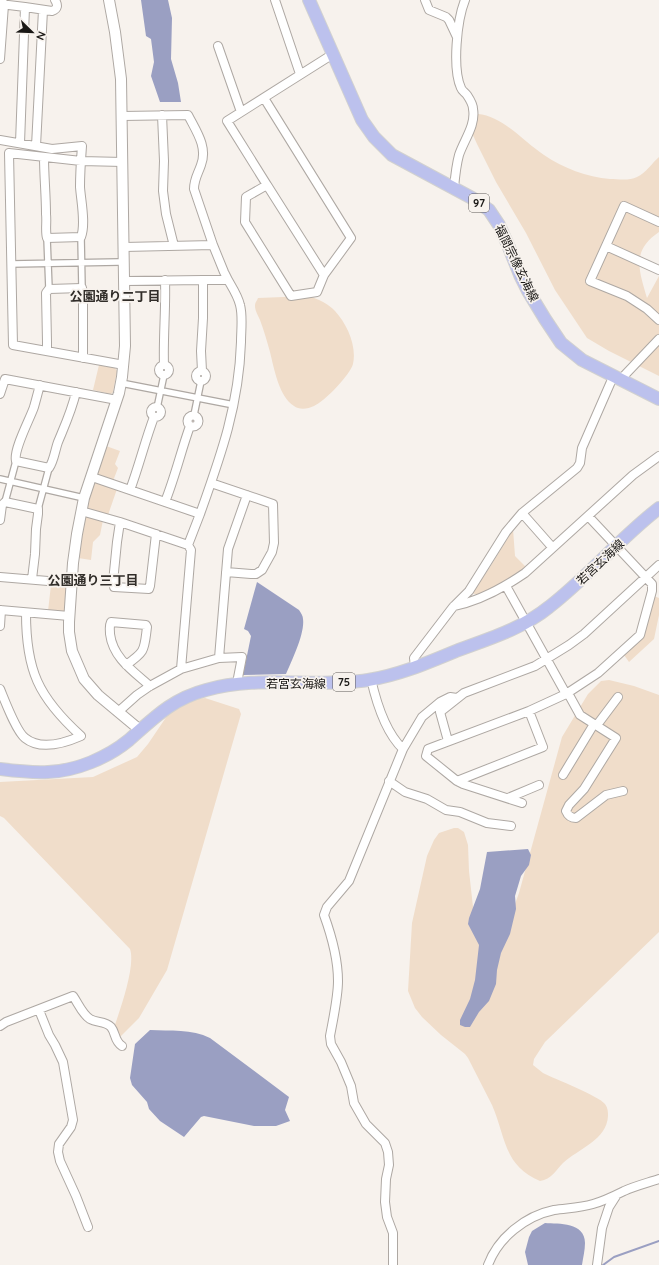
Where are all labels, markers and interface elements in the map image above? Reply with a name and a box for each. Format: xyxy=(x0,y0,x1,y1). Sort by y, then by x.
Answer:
north arrow xyxy=(12,12,52,52)
text: N xyxy=(33,29,49,42)
road number: 97 xyxy=(469,194,489,212)
street label: 福間宗像玄海線 xyxy=(492,222,542,304)
district label: 公園通り二丁目 xyxy=(69,288,161,304)
street label: 若宮玄海線 xyxy=(573,536,627,588)
district label: 公園通り三丁目 xyxy=(47,572,139,588)
road number: 75 xyxy=(333,673,355,691)
street label: 若宮玄海線 xyxy=(266,676,326,691)

